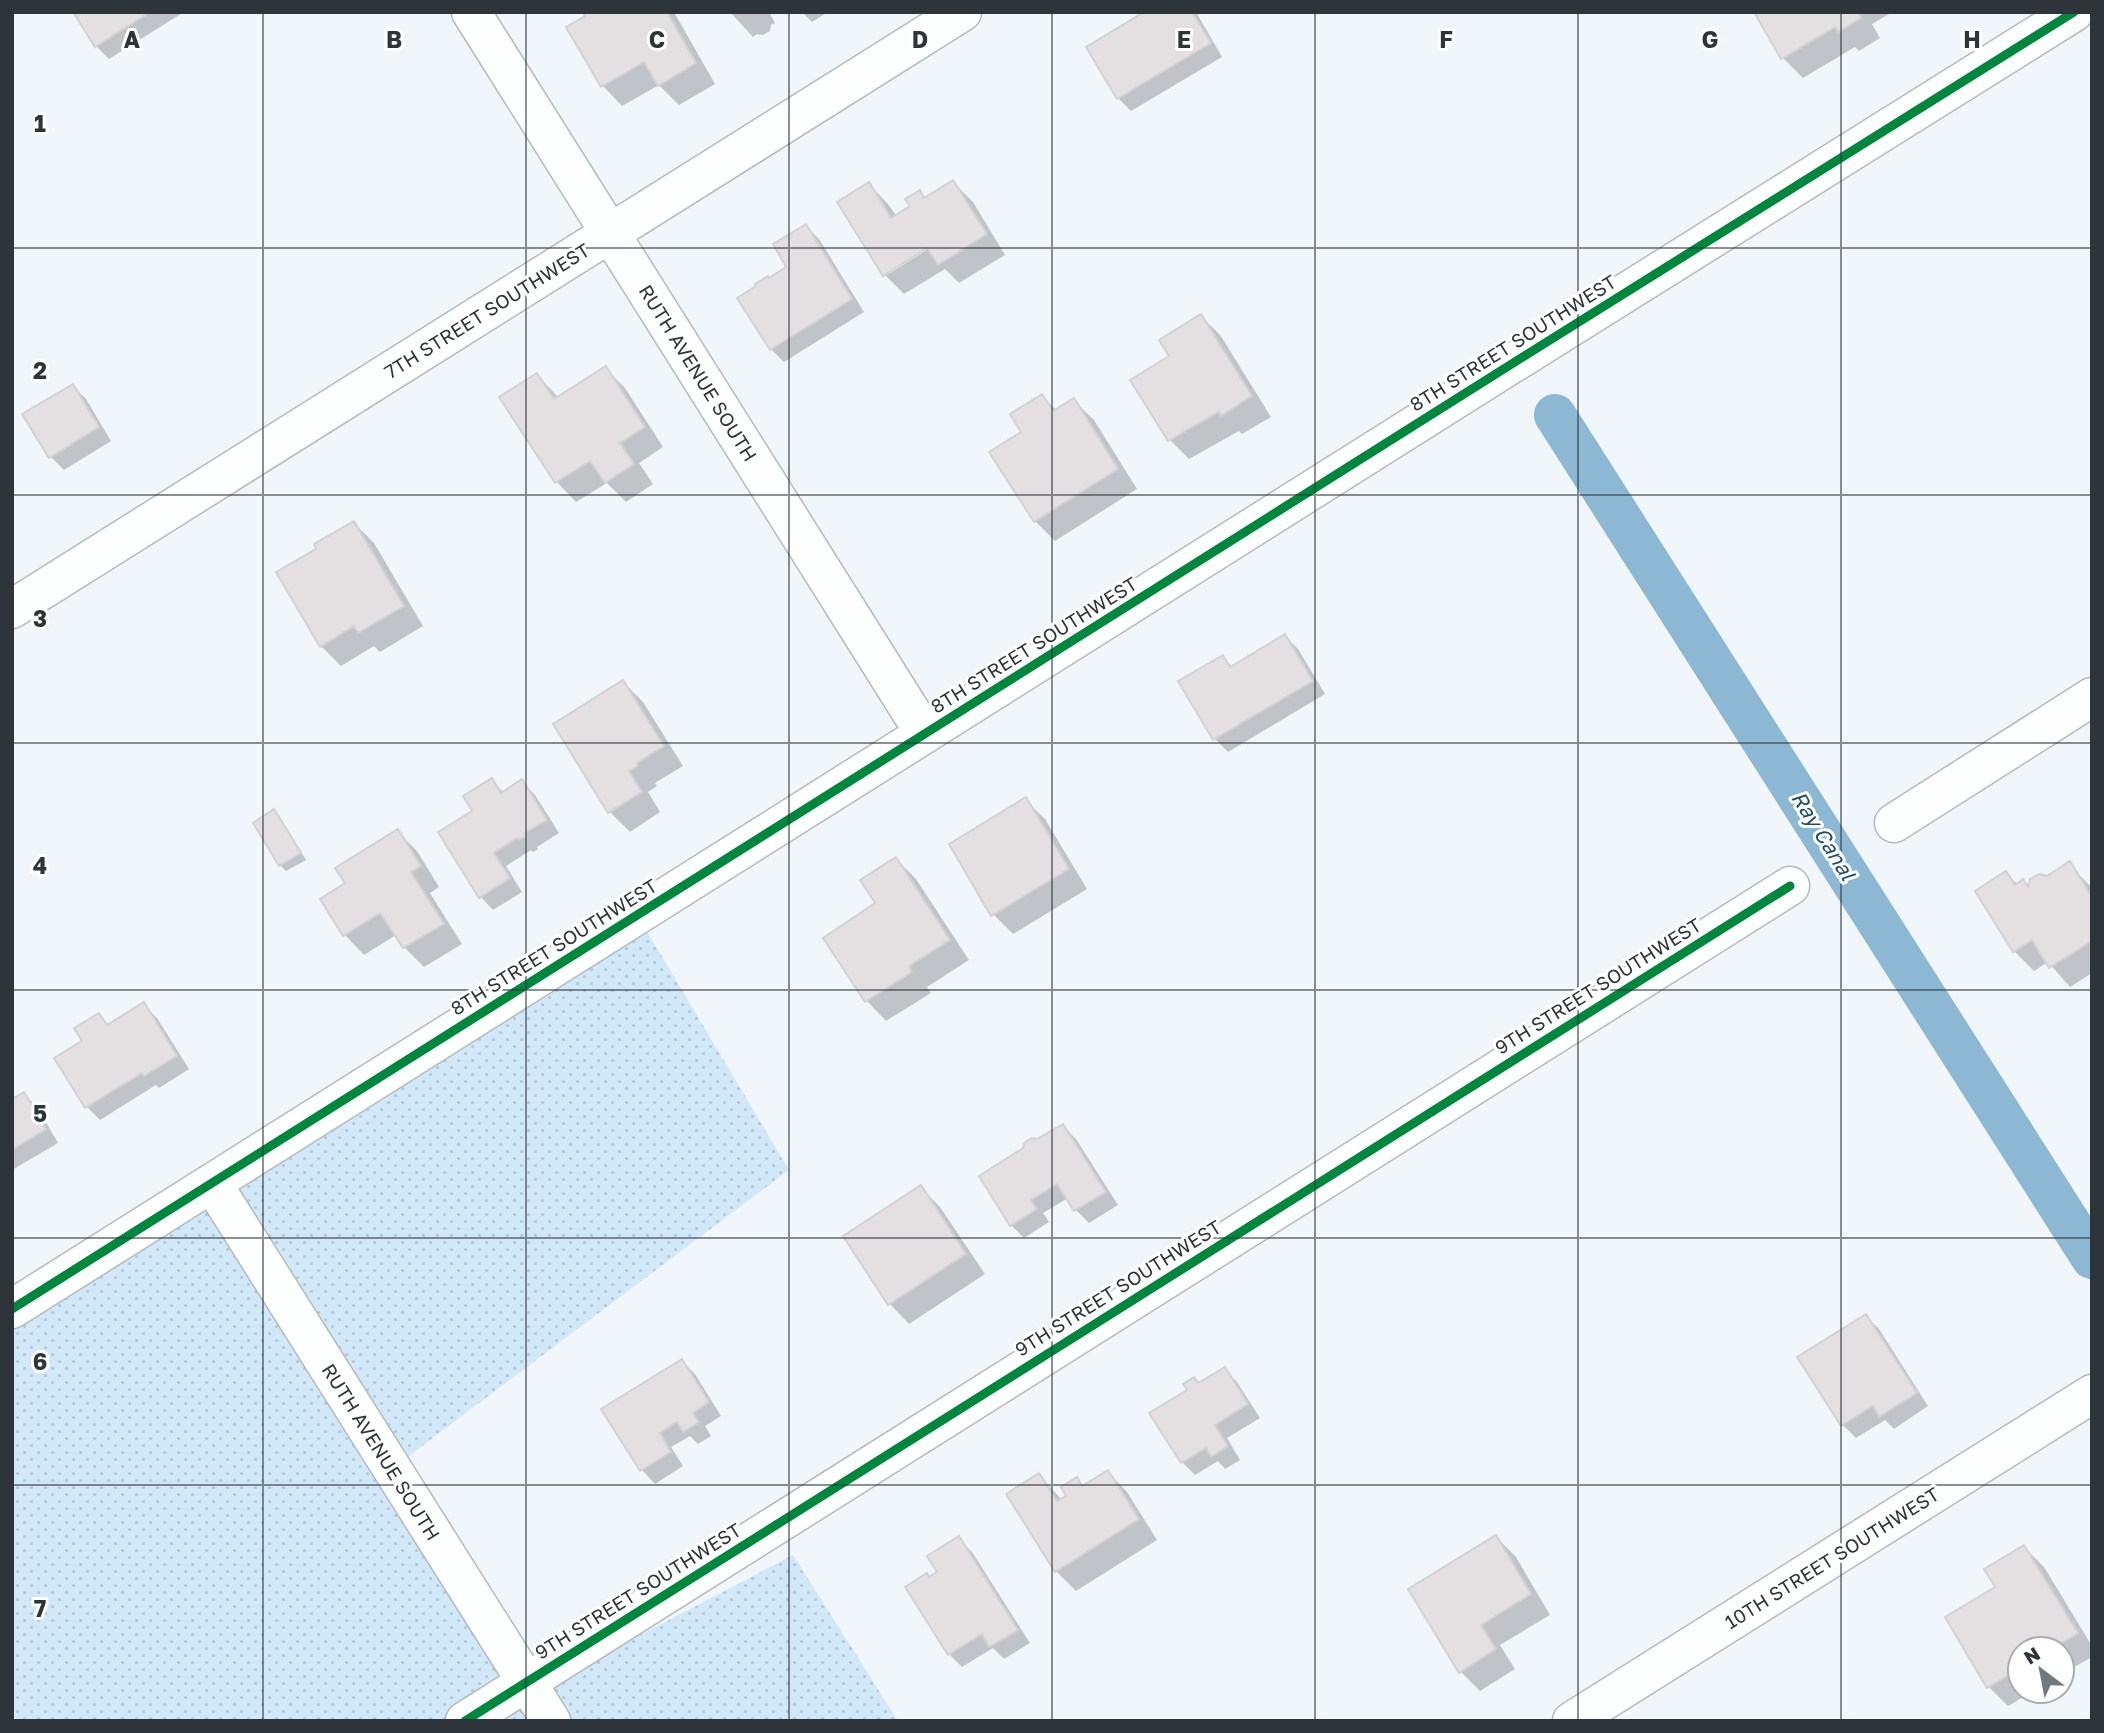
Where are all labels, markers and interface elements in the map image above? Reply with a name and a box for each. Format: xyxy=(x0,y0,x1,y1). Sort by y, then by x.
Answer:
text: A xyxy=(124,25,141,53)
text: B xyxy=(386,25,402,53)
text: C xyxy=(649,25,665,53)
text: D xyxy=(912,25,928,53)
text: E xyxy=(1177,25,1191,53)
text: F xyxy=(1439,25,1453,53)
text: G xyxy=(1702,25,1718,53)
text: H xyxy=(1963,25,1981,53)
text: 1 xyxy=(34,109,46,137)
street label: 7TH STREET SOUTHWEST xyxy=(380,238,594,383)
street label: 8TH STREET SOUTHWEST xyxy=(1405,269,1620,416)
street label: RUTH AVENUE SOUTH xyxy=(635,280,762,465)
text: 2 xyxy=(33,356,47,384)
street label: 8TH STREET SOUTHWEST xyxy=(926,571,1141,718)
text: 3 xyxy=(33,604,47,632)
water label: Ray Canal xyxy=(1786,786,1862,886)
text: 4 xyxy=(33,851,47,879)
street label: 8TH STREET SOUTHWEST xyxy=(446,873,661,1020)
street label: 9TH STREET SOUTHWEST xyxy=(1490,912,1705,1059)
text: 5 xyxy=(33,1099,47,1127)
street label: 9TH STREET SOUTHWEST xyxy=(1010,1214,1225,1361)
text: 6 xyxy=(33,1347,47,1375)
street label: RUTH AVENUE SOUTH xyxy=(318,1359,445,1544)
street label: 10TH STREET SOUTHWEST xyxy=(1720,1482,1943,1633)
street label: 9TH STREET SOUTHWEST xyxy=(530,1517,745,1664)
text: 7 xyxy=(34,1594,46,1622)
north arrow xyxy=(2006,1635,2076,1705)
text: N xyxy=(2020,1642,2044,1669)

